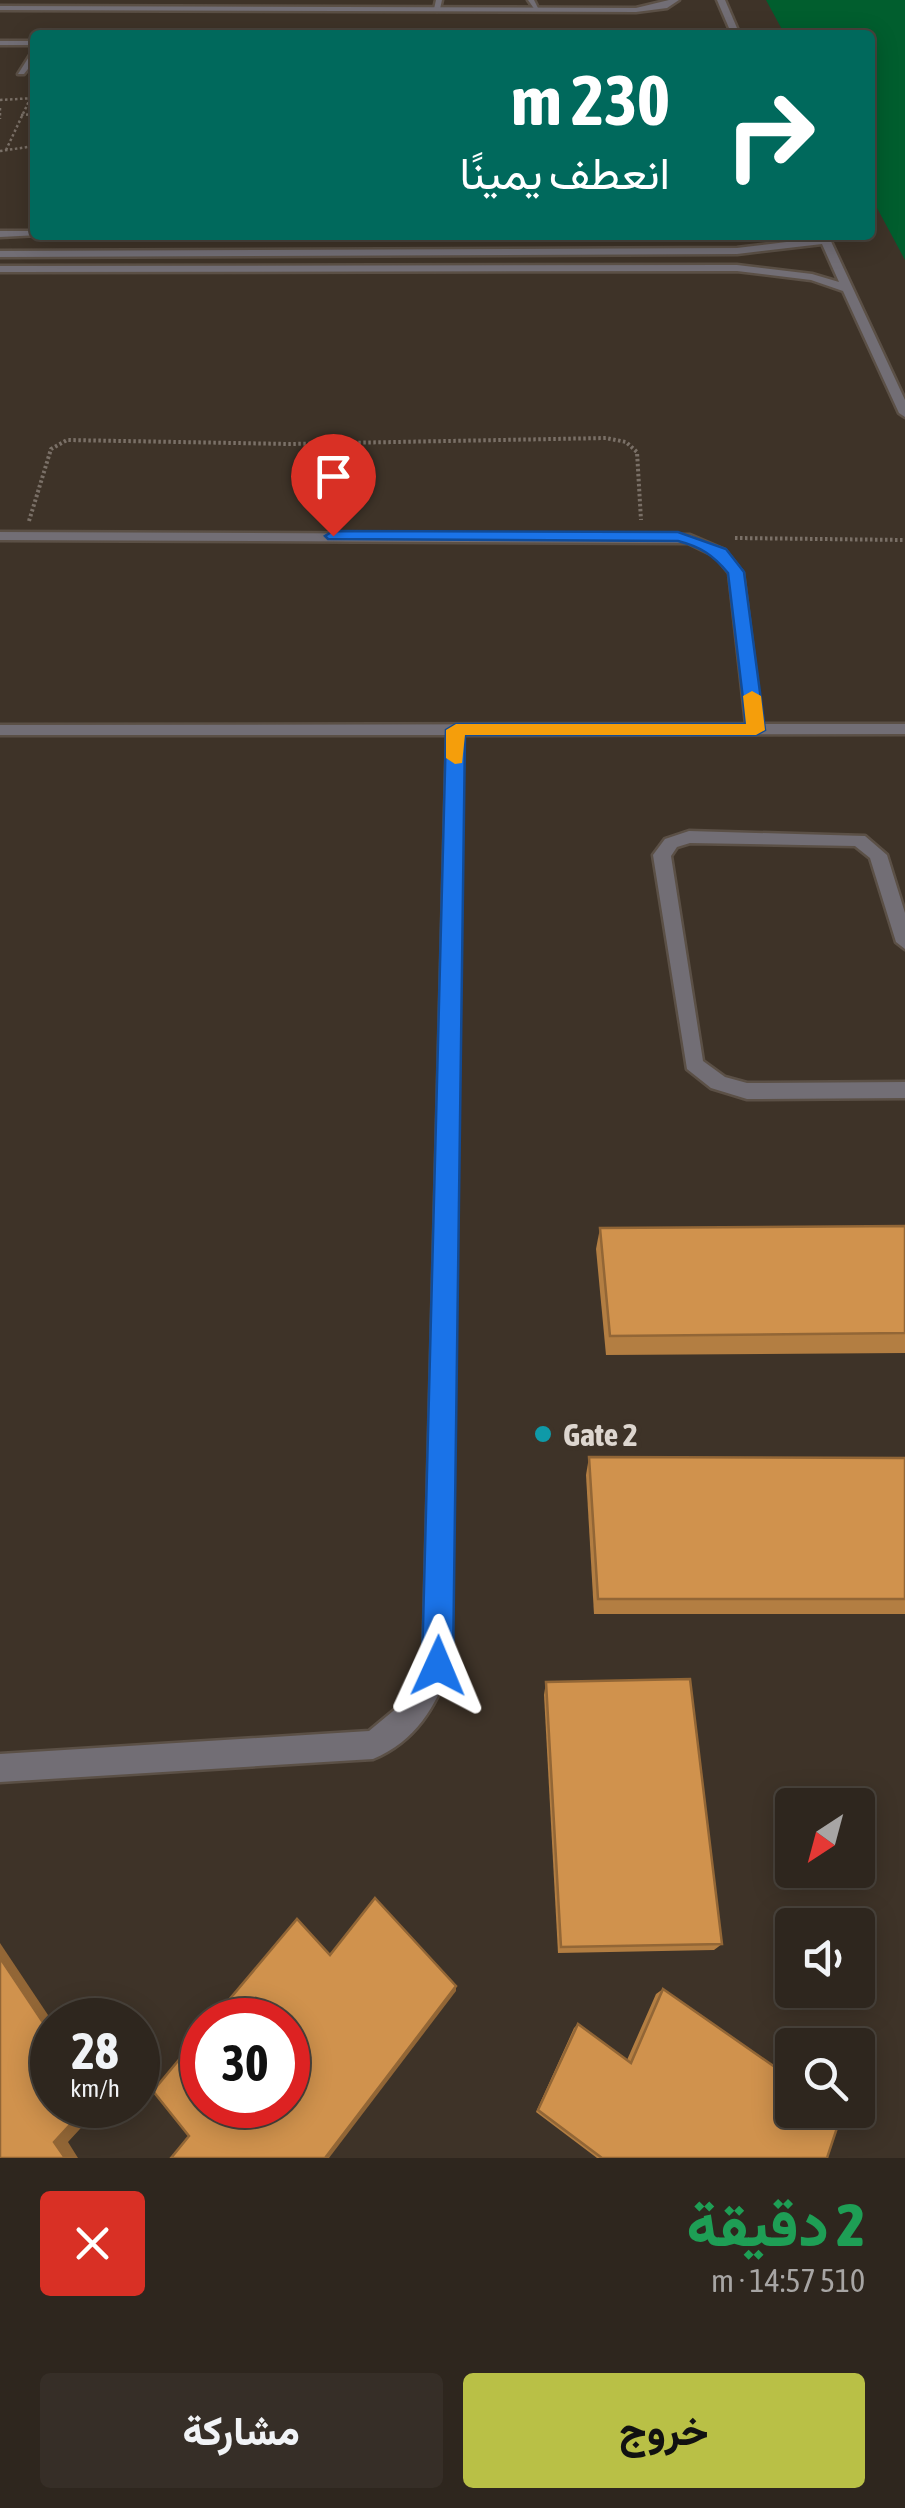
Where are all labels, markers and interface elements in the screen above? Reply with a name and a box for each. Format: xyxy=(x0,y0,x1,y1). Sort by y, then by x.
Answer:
text: 230 m xyxy=(511,60,670,140)
icon: right xyxy=(705,70,835,200)
text: انعطف يمينًا xyxy=(460,147,670,199)
pin xyxy=(291,434,376,537)
icon: arrive xyxy=(306,449,361,504)
place label: Gate 2 xyxy=(563,1416,638,1453)
marker: Gate 2 xyxy=(532,1423,554,1445)
position arrow xyxy=(386,1614,490,1718)
north arrow xyxy=(775,1788,875,1888)
map controls xyxy=(775,1788,875,2128)
button: sound xyxy=(775,1908,875,2008)
speed limit sign: 30 xyxy=(180,1998,310,2128)
text: 28 xyxy=(71,2022,118,2080)
button: search xyxy=(775,2028,875,2128)
text: km/h xyxy=(70,2074,120,2102)
text: 2 دقيقة xyxy=(686,2190,865,2259)
button: close xyxy=(40,2191,145,2296)
text: 510 m · 14:57 xyxy=(711,2262,865,2299)
button: مشاركة xyxy=(40,2373,443,2488)
button: خروج xyxy=(463,2373,865,2488)

